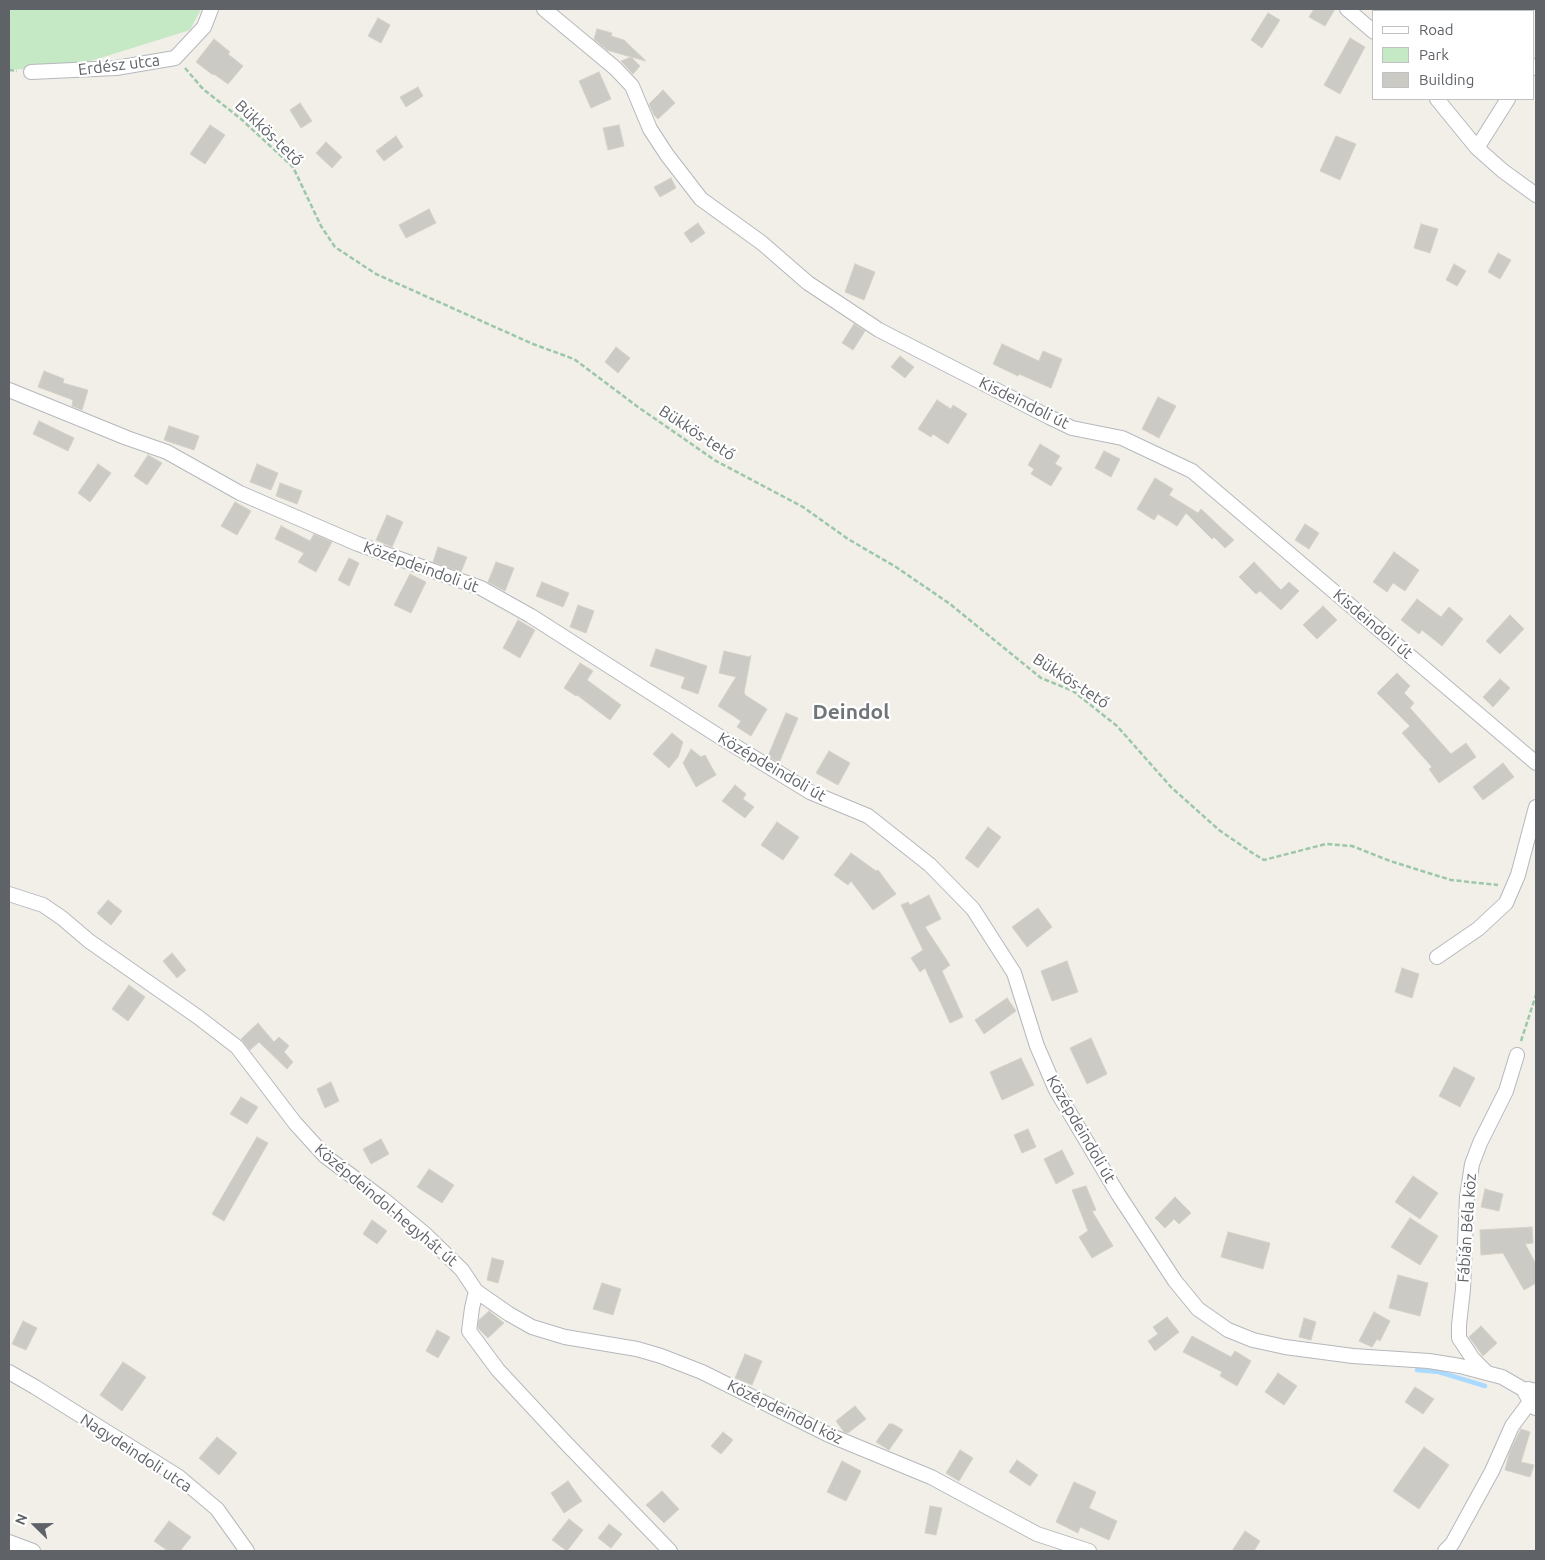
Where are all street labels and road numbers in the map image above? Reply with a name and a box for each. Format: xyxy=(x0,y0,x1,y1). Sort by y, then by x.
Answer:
street label: Erdész utca xyxy=(77,50,161,80)
street label: Bükkös-tető xyxy=(231,96,307,170)
street label: Kisdeindoli út xyxy=(976,373,1072,433)
street label: Bükkös-tető xyxy=(655,401,739,465)
street label: Középdeindoli út xyxy=(361,537,481,597)
street label: Kisdeindoli út xyxy=(1329,585,1417,663)
street label: Bükkös-tető xyxy=(1029,649,1113,713)
street label: Középdeindoli út xyxy=(715,728,829,806)
street label: Középdeindoli út xyxy=(1042,1072,1120,1186)
street label: Középdeindol-hegyhát út xyxy=(311,1140,461,1270)
street label: Fábián Béla köz xyxy=(1454,1173,1480,1283)
street label: Középdeindol köz xyxy=(724,1376,846,1448)
street label: Nagydeindoli utca xyxy=(77,1410,195,1496)

